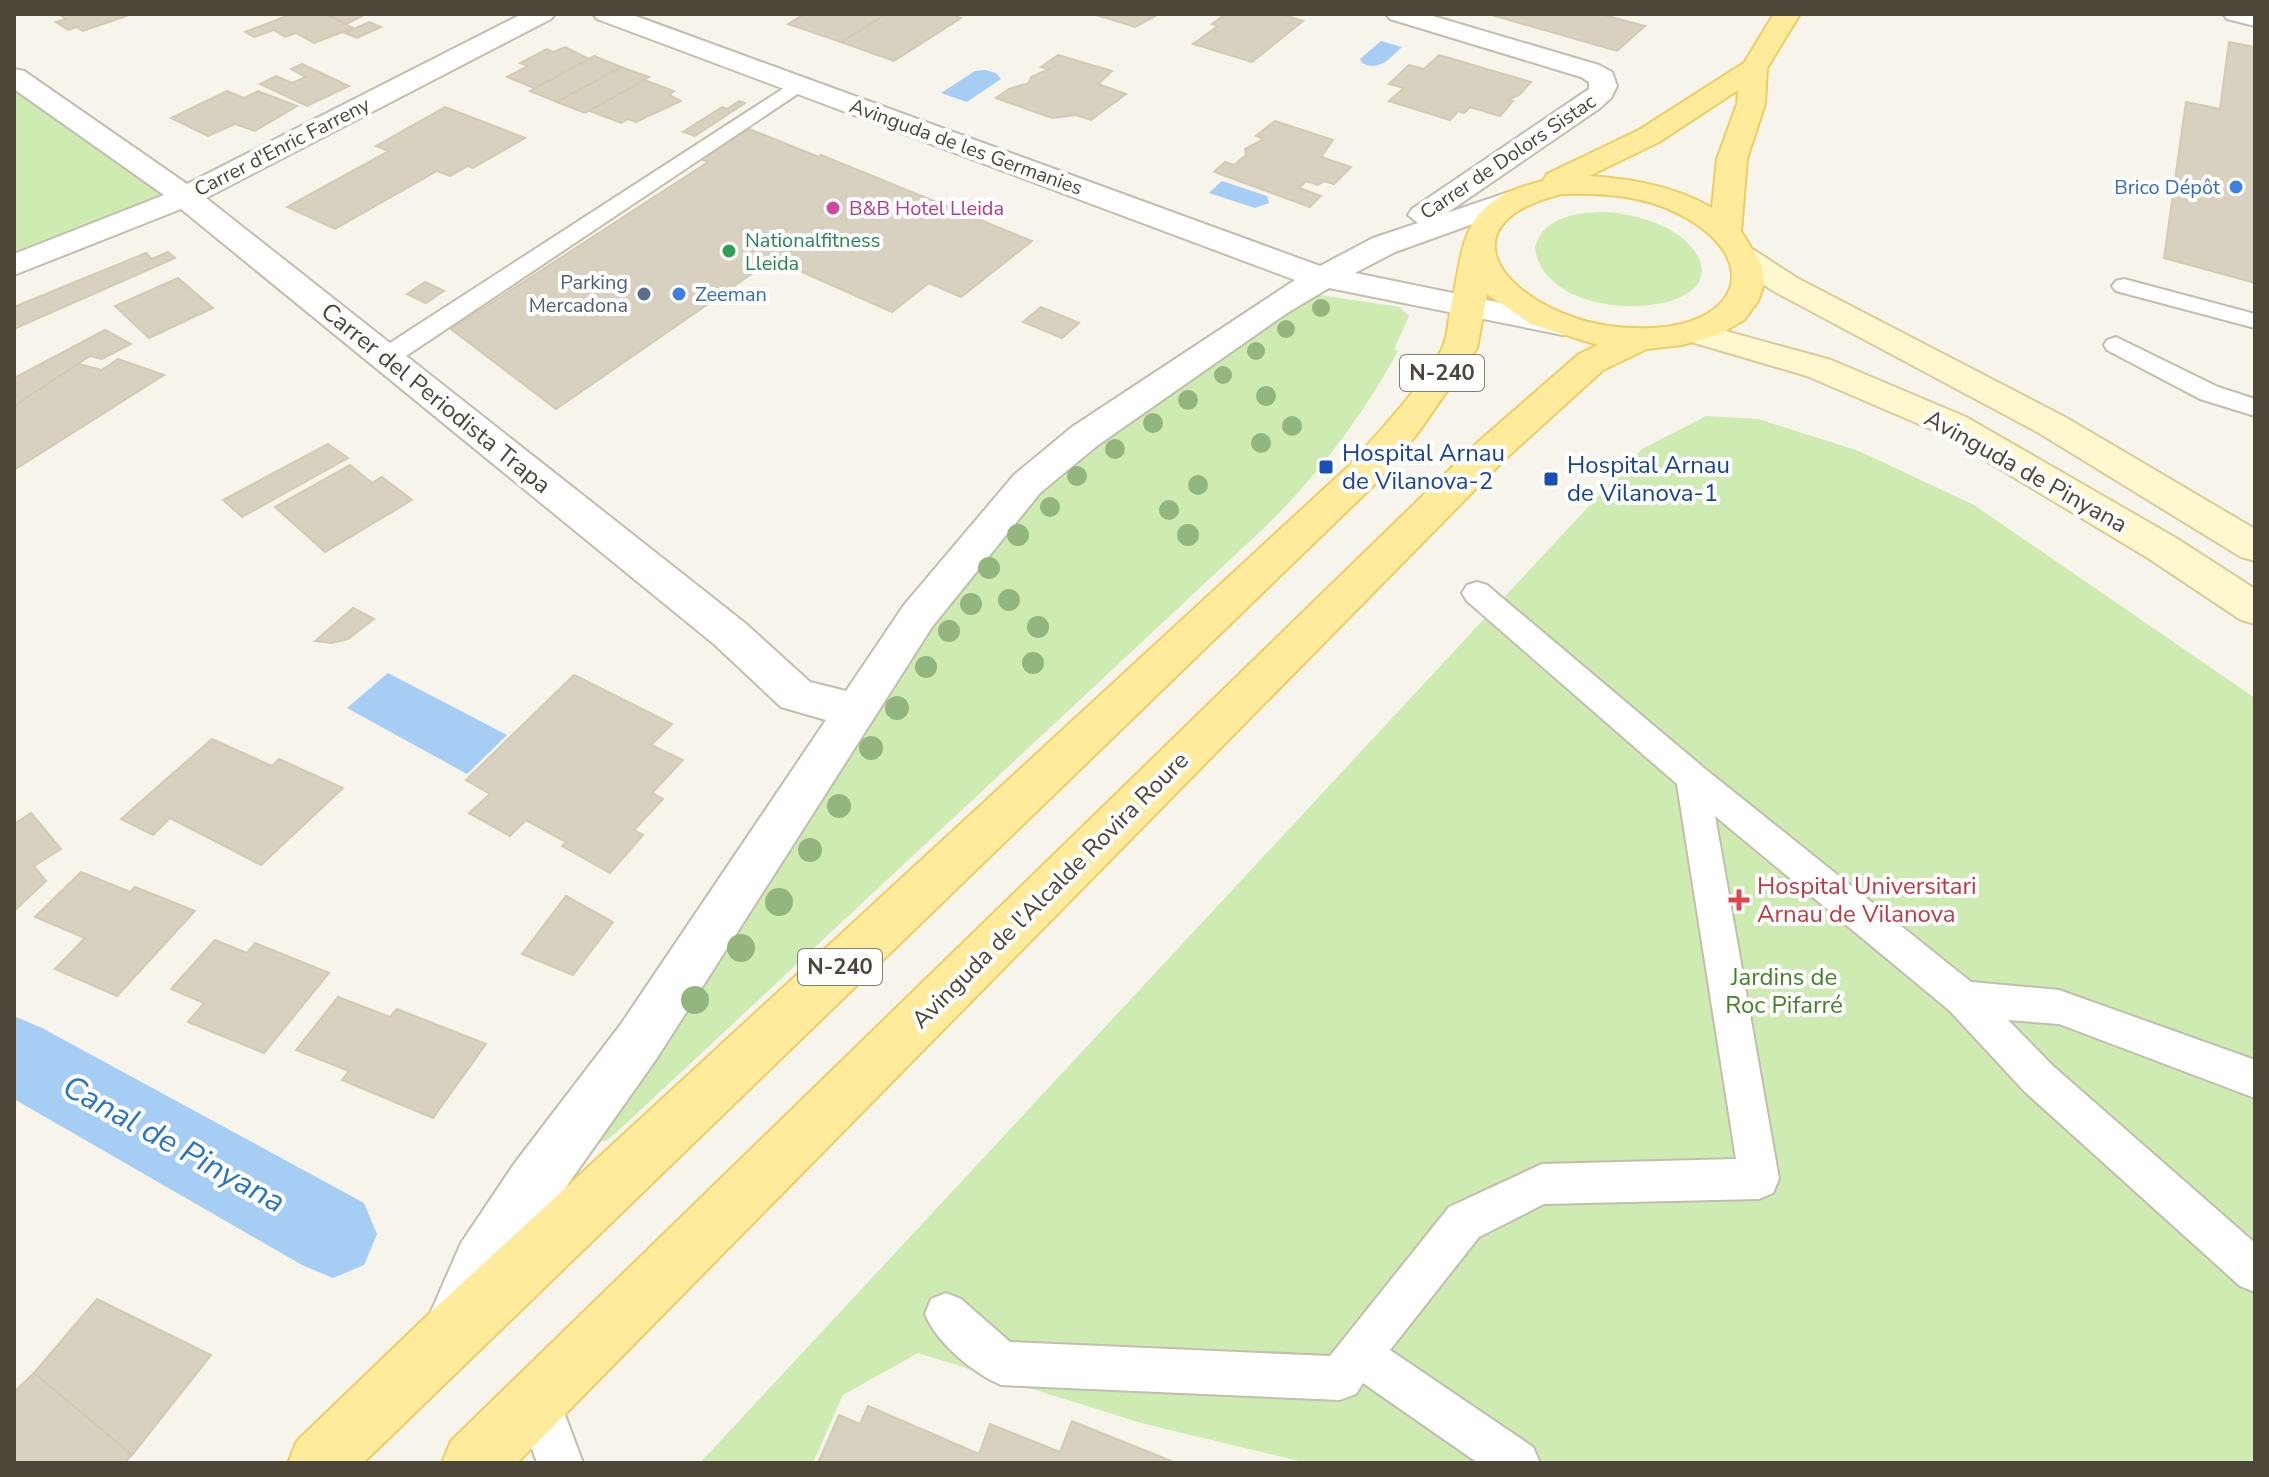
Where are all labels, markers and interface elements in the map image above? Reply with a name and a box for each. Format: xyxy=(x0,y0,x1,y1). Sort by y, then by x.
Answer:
street label: Carrer de Dolors Sistac xyxy=(1415,88,1601,226)
street label: Carrer d'Enric Farreny xyxy=(190,91,375,203)
street label: Avinguda de les Germanies xyxy=(846,92,1086,202)
place label: Brico Dépôt xyxy=(2114,174,2221,201)
marker: Brico Dépôt xyxy=(2227,178,2245,196)
place label: B&B Hotel Lleida xyxy=(849,195,1004,222)
marker: B&B Hotel Lleida xyxy=(824,199,842,217)
place label: Nationalfitness Lleida xyxy=(745,227,880,277)
marker: Nationalfitness Lleida xyxy=(720,242,738,260)
place label: Parking Mercadona xyxy=(529,269,628,319)
place label: Zeeman xyxy=(695,281,767,308)
marker: Parking Mercadona xyxy=(635,285,653,303)
marker: Zeeman xyxy=(670,285,688,303)
street label: Carrer del Periodista Trapa xyxy=(314,295,558,501)
road number: N-240 xyxy=(1400,355,1484,391)
street label: Avinguda de Pinyana xyxy=(1919,402,2133,540)
place label: Hospital Arnau de Vilanova-2 xyxy=(1342,437,1505,497)
place label: Hospital Arnau de Vilanova-1 xyxy=(1567,449,1730,509)
marker: Hospital Arnau de Vilanova-2 xyxy=(1317,458,1335,476)
marker: Hospital Arnau de Vilanova-1 xyxy=(1542,470,1560,488)
street label: Avinguda de l'Alcalde Rovira Roure xyxy=(905,745,1195,1035)
place label: Hospital Universitari Arnau de Vilanova xyxy=(1757,870,1977,930)
marker: Hospital Universitari Arnau de Vilanova xyxy=(1728,889,1750,911)
road number: N-240 xyxy=(798,949,882,985)
park label: Jardins de Roc Pifarré xyxy=(1725,961,1843,1021)
water label: Canal de Pinyana xyxy=(55,1065,293,1223)

